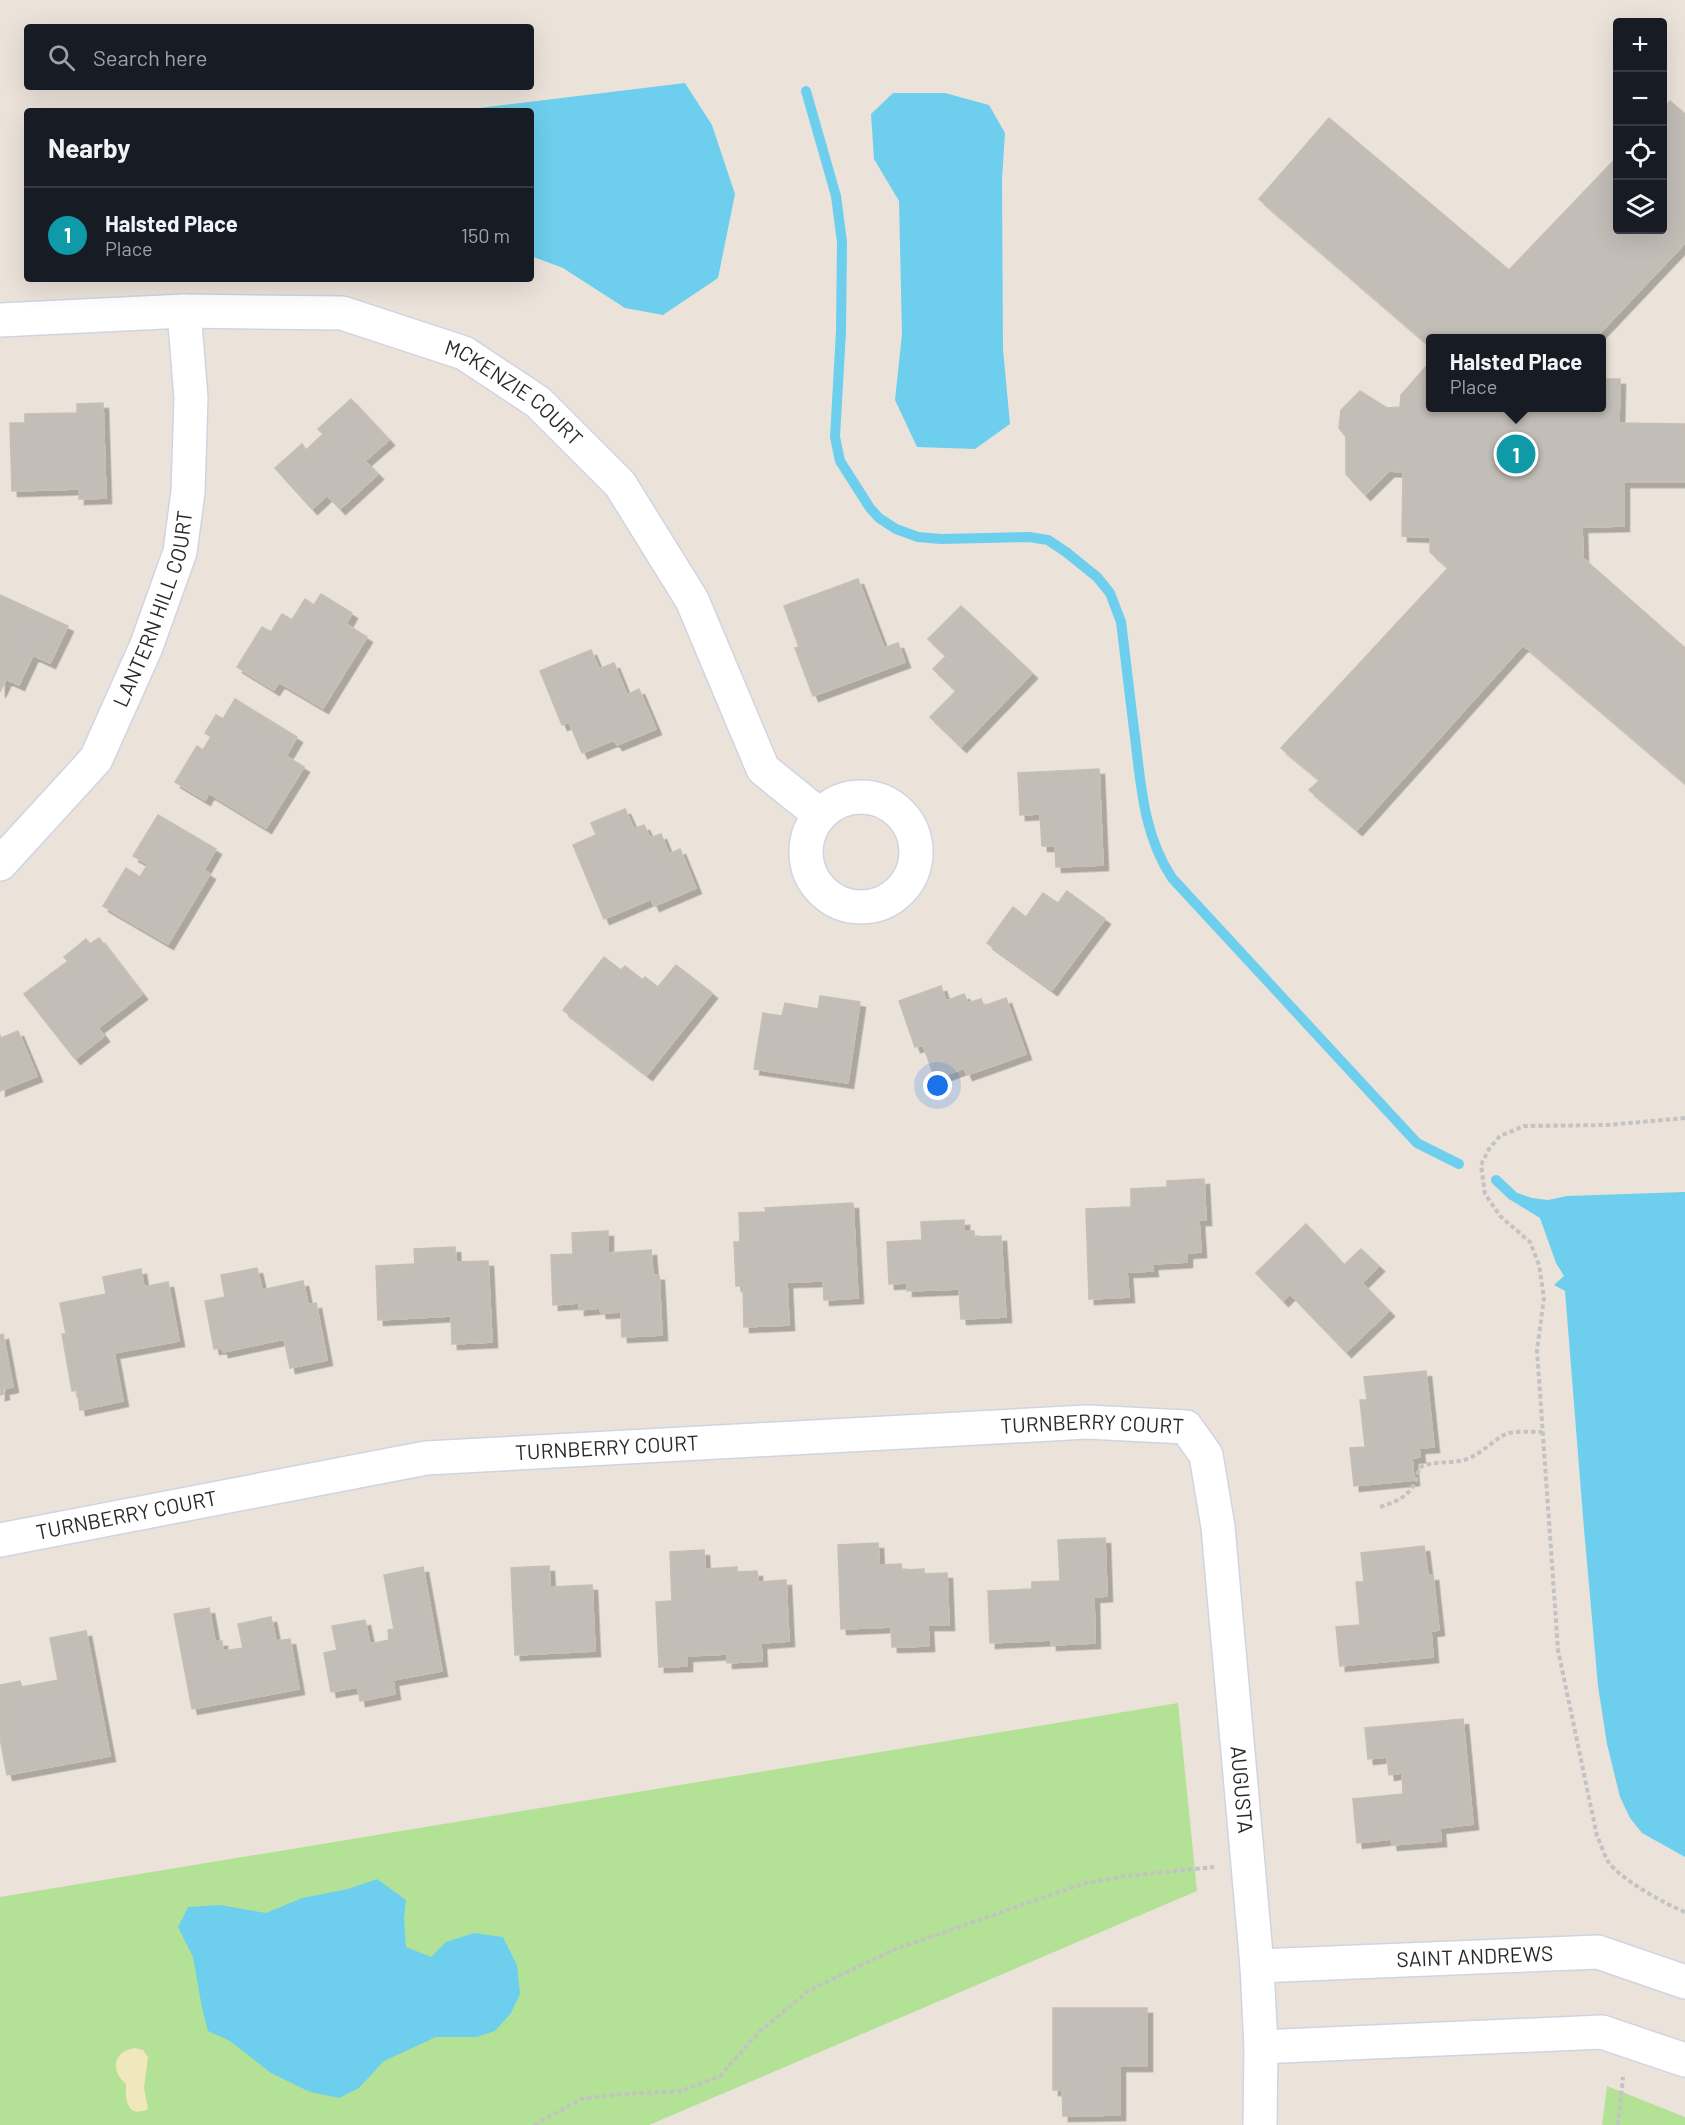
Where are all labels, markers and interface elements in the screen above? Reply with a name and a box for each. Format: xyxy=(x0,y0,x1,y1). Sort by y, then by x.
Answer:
map controls xyxy=(1613,18,1667,234)
button: + xyxy=(1613,18,1667,72)
search box xyxy=(24,24,534,90)
icon: search xyxy=(45,41,78,74)
text: Search here xyxy=(93,44,207,70)
button: − xyxy=(1613,72,1667,126)
button: locate xyxy=(1613,126,1667,180)
text: Nearby xyxy=(48,132,130,163)
button: layers xyxy=(1613,180,1667,234)
text: Halsted Place xyxy=(105,210,238,236)
text: 1 xyxy=(64,223,71,247)
text: 150 m xyxy=(461,223,510,247)
text: Place xyxy=(105,236,153,260)
street label: MCKENZIE COURT xyxy=(442,334,589,450)
popup xyxy=(1426,334,1606,412)
text: Halsted Place xyxy=(1450,348,1582,374)
text: Place xyxy=(1450,374,1497,398)
pin: 1 xyxy=(1496,432,1536,476)
street label: LANTERN HILL COURT xyxy=(107,509,196,710)
your location xyxy=(923,1071,952,1100)
street label: TURNBERRY COURT xyxy=(1000,1408,1185,1438)
street label: TURNBERRY COURT xyxy=(514,1429,699,1464)
street label: TURNBERRY COURT xyxy=(34,1484,219,1544)
street label: AUGUSTA xyxy=(1226,1745,1259,1835)
street label: SAINT ANDREWS xyxy=(1396,1940,1554,1971)

